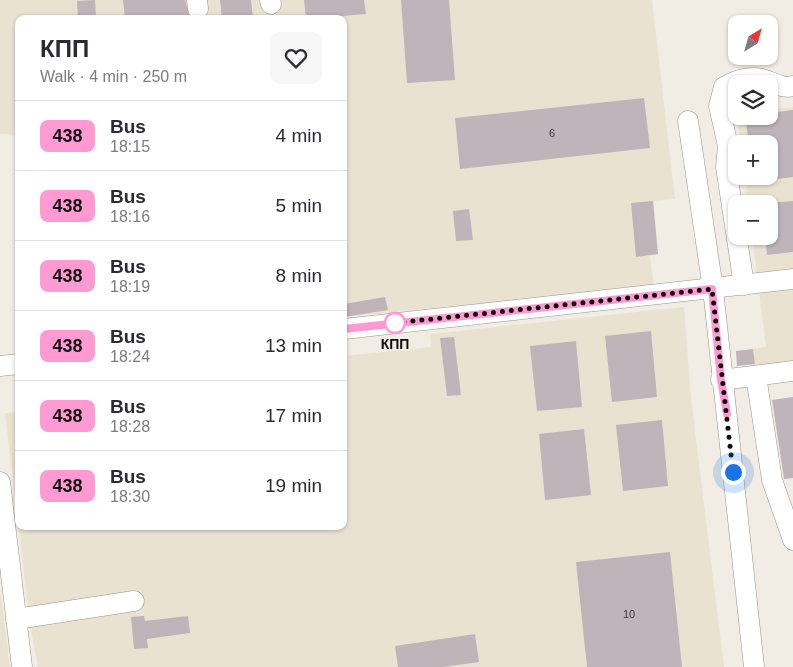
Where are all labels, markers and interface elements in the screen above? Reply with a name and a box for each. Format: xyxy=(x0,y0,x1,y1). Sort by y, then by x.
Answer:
north arrow xyxy=(728,15,778,65)
map controls xyxy=(728,15,778,245)
button: heart xyxy=(270,32,322,84)
text: КПП xyxy=(40,35,89,62)
text: Walk · 4 min · 250 m xyxy=(40,68,187,85)
button: layers xyxy=(728,75,778,125)
text: Bus xyxy=(110,116,146,137)
text: 4 min xyxy=(276,125,322,146)
text: 438 xyxy=(52,126,83,146)
house number: 6 xyxy=(549,127,555,139)
button: + xyxy=(728,135,778,185)
text: 18:15 xyxy=(110,138,150,155)
text: Bus xyxy=(110,186,146,207)
text: 5 min xyxy=(276,195,322,216)
button: − xyxy=(728,195,778,245)
text: 438 xyxy=(52,196,83,216)
text: 18:16 xyxy=(110,208,150,225)
text: Bus xyxy=(110,256,146,277)
text: 8 min xyxy=(276,265,322,286)
text: 438 xyxy=(52,266,83,286)
text: 18:19 xyxy=(110,278,150,295)
marker: КПП xyxy=(384,312,406,334)
text: Bus xyxy=(110,326,146,347)
text: 13 min xyxy=(265,335,322,356)
text: 438 xyxy=(52,336,83,356)
place label: КПП xyxy=(381,336,409,352)
text: 18:24 xyxy=(110,348,150,365)
text: Bus xyxy=(110,396,146,417)
text: 17 min xyxy=(265,405,322,426)
text: 438 xyxy=(52,406,83,426)
text: 18:28 xyxy=(110,418,150,435)
your location xyxy=(721,460,746,485)
text: Bus xyxy=(110,466,146,487)
text: 19 min xyxy=(265,475,322,496)
text: 438 xyxy=(52,476,83,496)
text: 18:30 xyxy=(110,488,150,505)
house number: 10 xyxy=(623,608,635,620)

